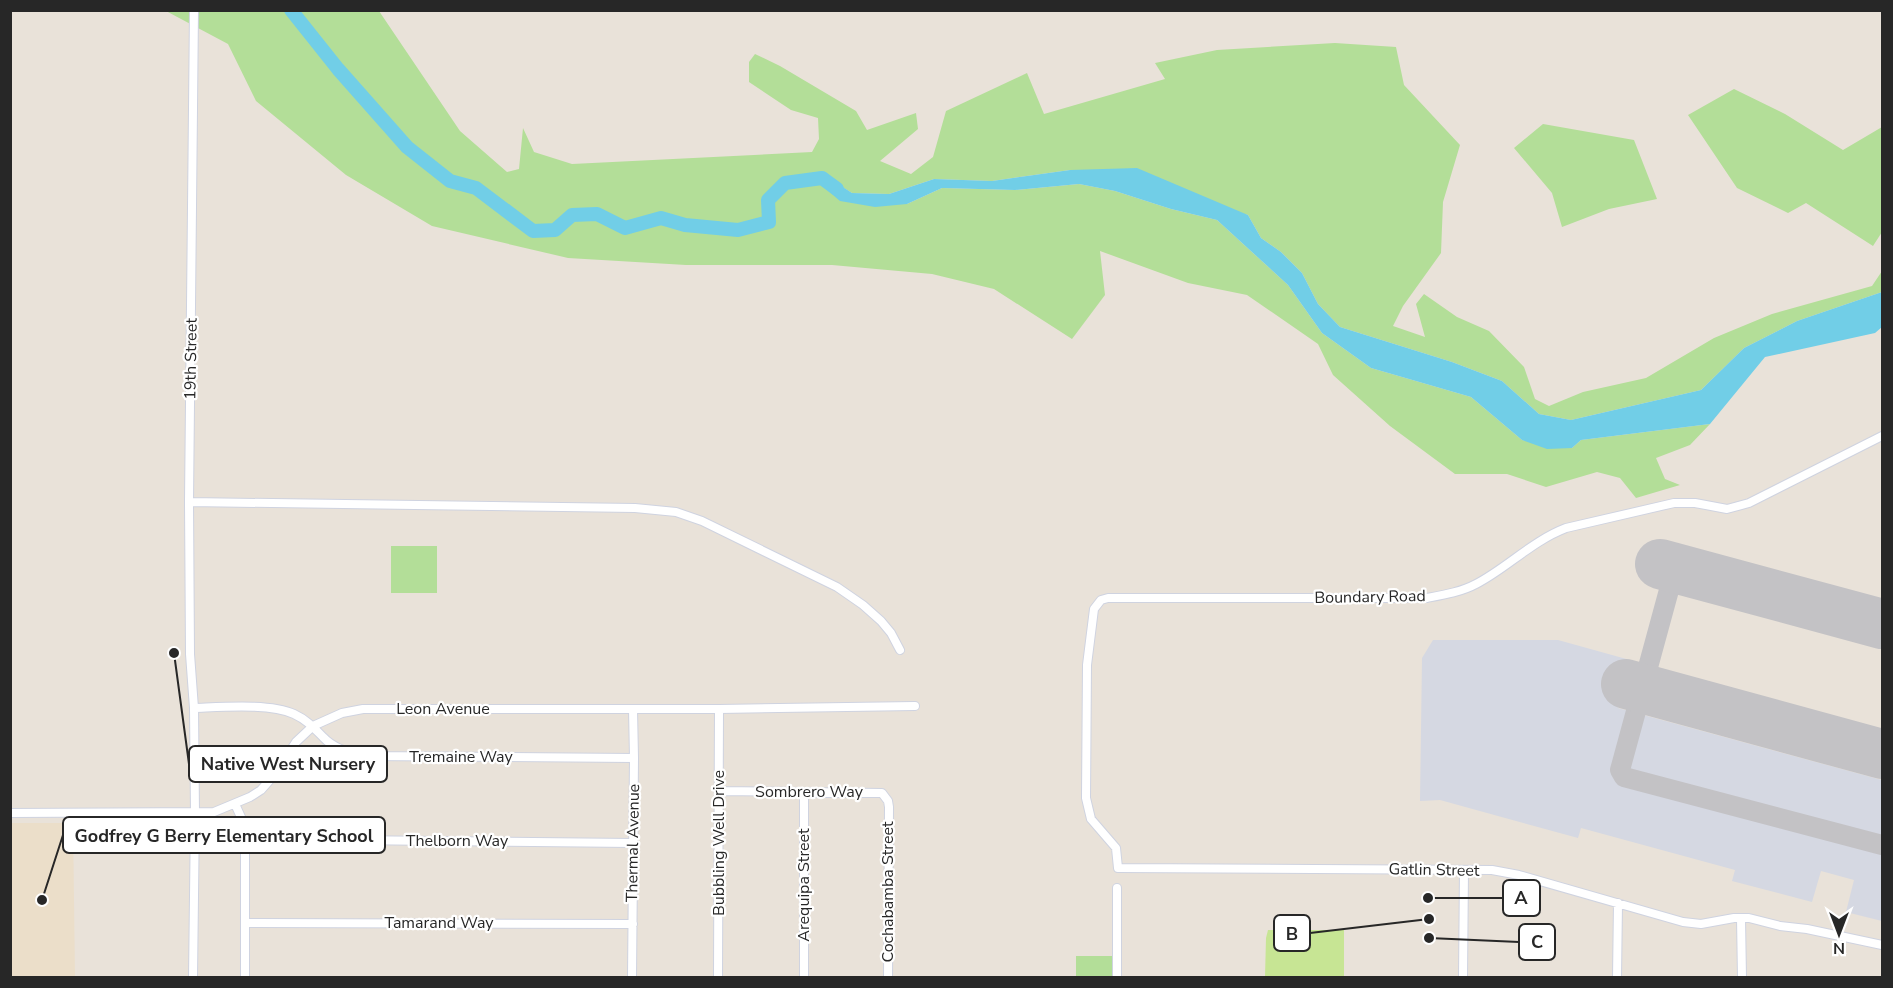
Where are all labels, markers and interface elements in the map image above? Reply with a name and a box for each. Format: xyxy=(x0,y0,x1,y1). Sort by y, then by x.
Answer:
street label: 19th Street xyxy=(179,318,203,400)
street label: Boundary Road xyxy=(1314,585,1426,609)
street label: Leon Avenue xyxy=(396,698,490,720)
callout: Native West Nursery xyxy=(189,746,387,782)
street label: Tremaine Way xyxy=(409,746,514,768)
text: Native West Nursery xyxy=(201,752,376,776)
street label: Bubbling Well Drive xyxy=(708,770,730,916)
street label: Sombrero Way xyxy=(755,781,864,803)
street label: Thermal Avenue xyxy=(621,784,645,902)
callout: Godfrey G Berry Elementary School xyxy=(63,817,385,853)
street label: Cochabamba Street xyxy=(877,821,899,963)
text: Godfrey G Berry Elementary School xyxy=(75,824,374,848)
street label: Arequipa Street xyxy=(793,828,815,942)
street label: Thelborn Way xyxy=(406,830,509,852)
street label: Gatlin Street xyxy=(1388,858,1480,882)
callout: A xyxy=(1503,880,1540,916)
text: A xyxy=(1514,886,1528,910)
north arrow xyxy=(1809,904,1869,964)
street label: Tamarand Way xyxy=(384,912,494,934)
callout: B xyxy=(1274,915,1310,951)
text: B xyxy=(1286,922,1298,946)
callout: C xyxy=(1519,924,1555,960)
text: C xyxy=(1531,930,1543,954)
text: N xyxy=(1833,937,1845,959)

